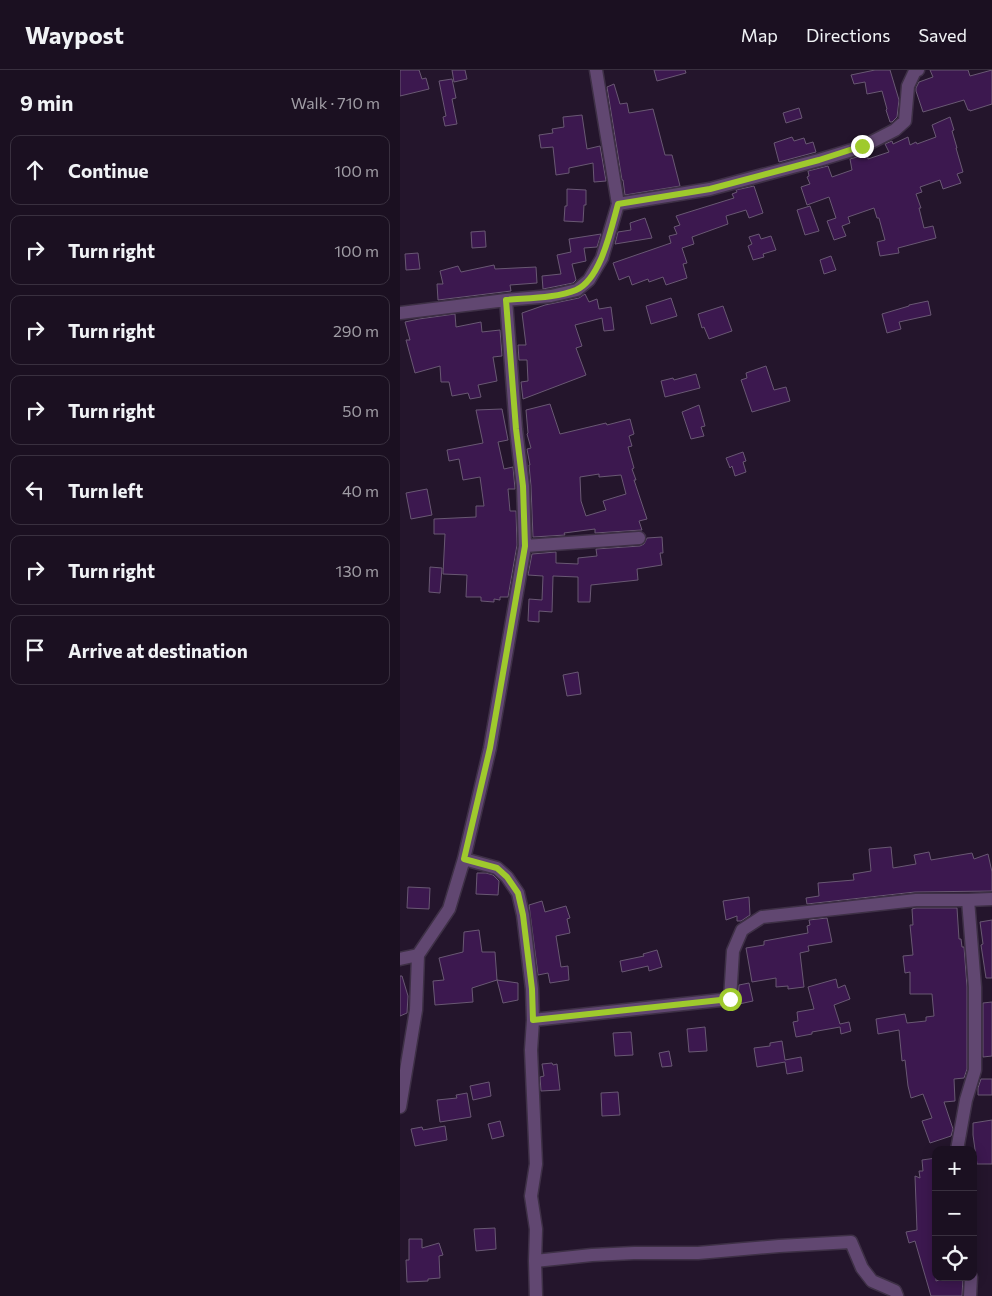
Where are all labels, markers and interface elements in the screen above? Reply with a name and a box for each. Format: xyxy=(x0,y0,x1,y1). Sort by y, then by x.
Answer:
text: Waypost xyxy=(25,20,124,49)
text: Map xyxy=(741,24,778,46)
text: Directions xyxy=(806,24,890,46)
text: Saved xyxy=(918,24,967,46)
text: 9 min xyxy=(20,90,73,115)
text: Walk · 710 m xyxy=(291,93,380,112)
route end xyxy=(851,135,874,158)
icon: ahead xyxy=(21,156,49,184)
text: Continue xyxy=(68,159,148,182)
text: 100 m xyxy=(334,161,379,180)
icon: right xyxy=(21,236,49,264)
text: Turn right xyxy=(68,239,155,262)
text: 100 m xyxy=(334,241,379,260)
icon: right xyxy=(21,316,49,344)
text: Turn right xyxy=(68,319,155,342)
text: 290 m xyxy=(333,321,379,340)
icon: right xyxy=(21,396,49,424)
text: Turn right xyxy=(68,399,155,422)
text: 50 m xyxy=(342,401,379,420)
icon: left xyxy=(21,476,49,504)
text: Turn left xyxy=(68,479,143,502)
text: 40 m xyxy=(342,481,379,500)
icon: right xyxy=(21,556,49,584)
text: Turn right xyxy=(68,559,155,582)
text: 130 m xyxy=(336,561,379,580)
icon: arrive xyxy=(21,636,49,664)
text: Arrive at destination xyxy=(68,639,248,662)
route start xyxy=(719,988,742,1011)
map controls xyxy=(932,1146,977,1281)
button: + xyxy=(932,1146,977,1191)
button: − xyxy=(932,1191,977,1236)
button: locate xyxy=(932,1236,977,1281)

